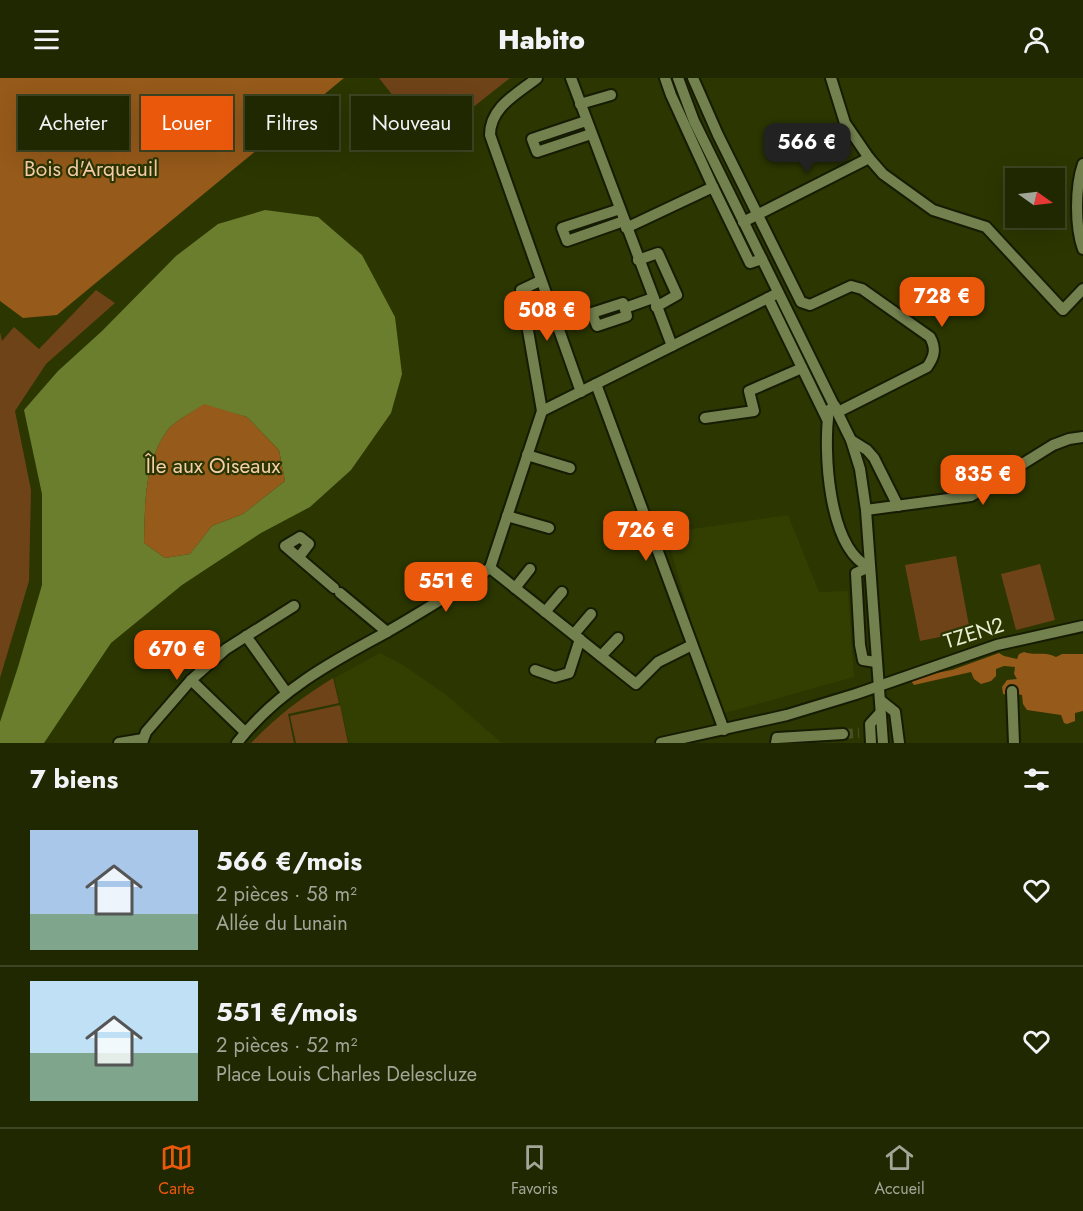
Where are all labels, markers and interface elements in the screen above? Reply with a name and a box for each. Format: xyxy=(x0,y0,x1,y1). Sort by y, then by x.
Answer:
text: Habito xyxy=(498,20,585,59)
icon: menu xyxy=(30,23,63,56)
icon: person xyxy=(1020,23,1053,56)
chip: Acheter xyxy=(18,96,129,150)
chip: Louer xyxy=(141,96,233,150)
chip: Filtres xyxy=(245,96,339,150)
chip: Nouveau xyxy=(351,96,472,150)
pin: 566 € xyxy=(765,123,849,174)
text: 566 € xyxy=(778,128,836,157)
park label: Bois d'Arqueuil xyxy=(24,154,158,184)
north arrow xyxy=(1005,168,1065,228)
map controls xyxy=(1005,168,1065,228)
pin: 728 € xyxy=(900,277,984,328)
text: 728 € xyxy=(914,282,970,311)
pin: 508 € xyxy=(505,291,589,342)
text: 508 € xyxy=(518,296,576,325)
park label: Île aux Oiseaux xyxy=(145,451,280,481)
pin: 835 € xyxy=(941,455,1025,506)
text: 835 € xyxy=(955,460,1011,489)
pin: 726 € xyxy=(604,511,688,562)
text: 726 € xyxy=(617,516,675,545)
pin: 551 € xyxy=(404,562,488,613)
text: 551 € xyxy=(418,567,474,596)
street label: TZEN2 xyxy=(940,610,1008,656)
pin: 670 € xyxy=(135,630,219,681)
text: 670 € xyxy=(148,635,206,664)
text: 7 biens xyxy=(30,760,118,798)
icon: filters xyxy=(1020,763,1053,796)
text: 566 €/mois xyxy=(216,842,362,880)
icon: home xyxy=(78,854,150,926)
icon: heart xyxy=(1020,874,1053,907)
text: 2 pièces · 58 m² xyxy=(216,880,357,909)
text: Allée du Lunain xyxy=(216,909,348,938)
text: 551 €/mois xyxy=(216,993,357,1031)
icon: home xyxy=(78,1005,150,1077)
icon: heart xyxy=(1020,1025,1053,1058)
text: 2 pièces · 52 m² xyxy=(216,1031,357,1060)
text: Place Louis Charles Delescluze xyxy=(216,1060,477,1089)
tab: Carte xyxy=(158,1141,195,1200)
tab: Favoris xyxy=(511,1141,558,1200)
tab: Accueil xyxy=(874,1141,925,1200)

